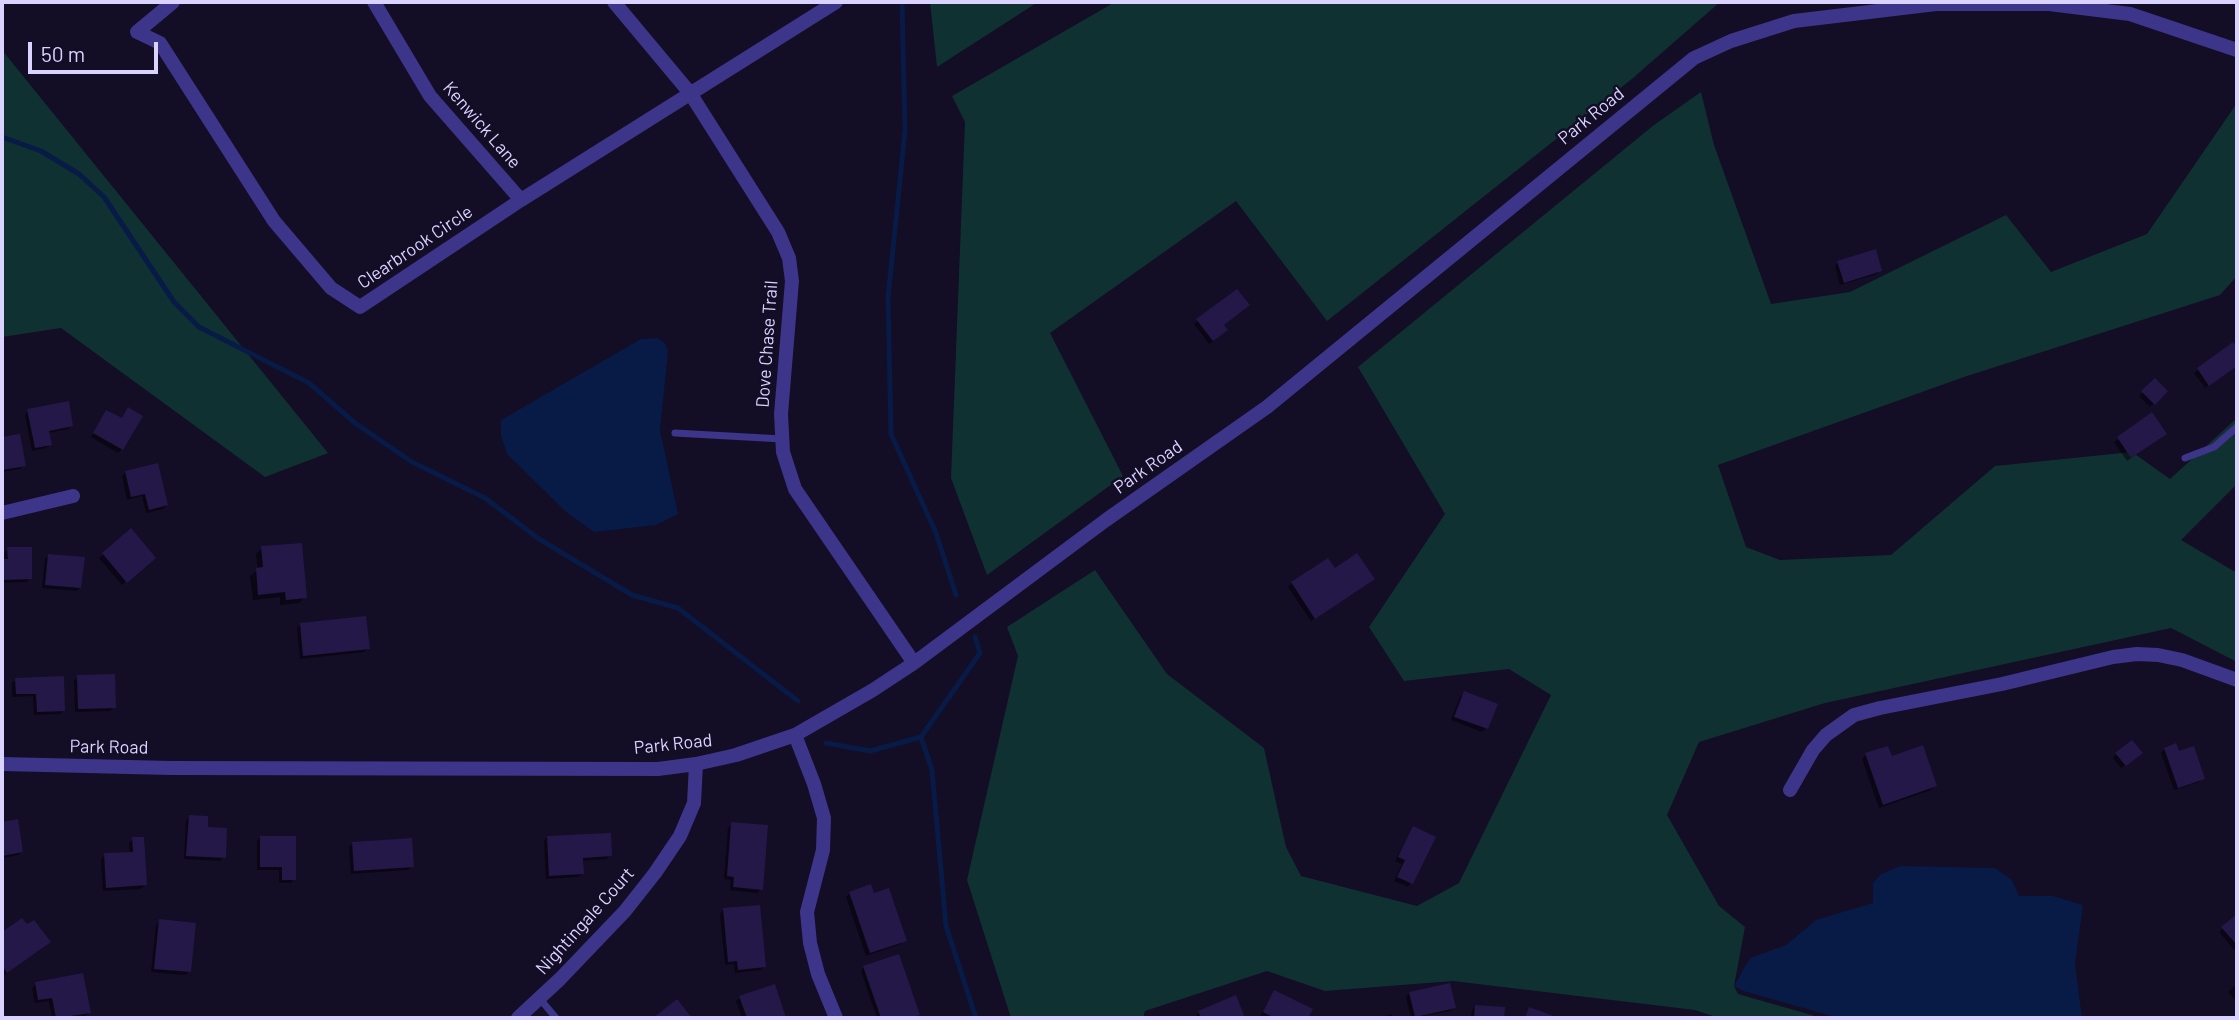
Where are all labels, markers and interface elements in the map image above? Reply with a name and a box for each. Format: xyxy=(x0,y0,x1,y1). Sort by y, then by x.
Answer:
scale bar xyxy=(32,28,161,72)
text: 50 m xyxy=(41,41,85,66)
street label: Kenwick Lane xyxy=(438,77,526,173)
street label: Park Road xyxy=(1554,83,1628,149)
street label: Clearbrook Circle xyxy=(353,201,477,293)
street label: Dove Chase Trail xyxy=(752,280,782,408)
street label: Park Road xyxy=(1110,436,1186,498)
street label: Park Road xyxy=(633,729,713,759)
street label: Park Road xyxy=(69,736,149,758)
street label: Nightingale Court xyxy=(531,863,639,979)

